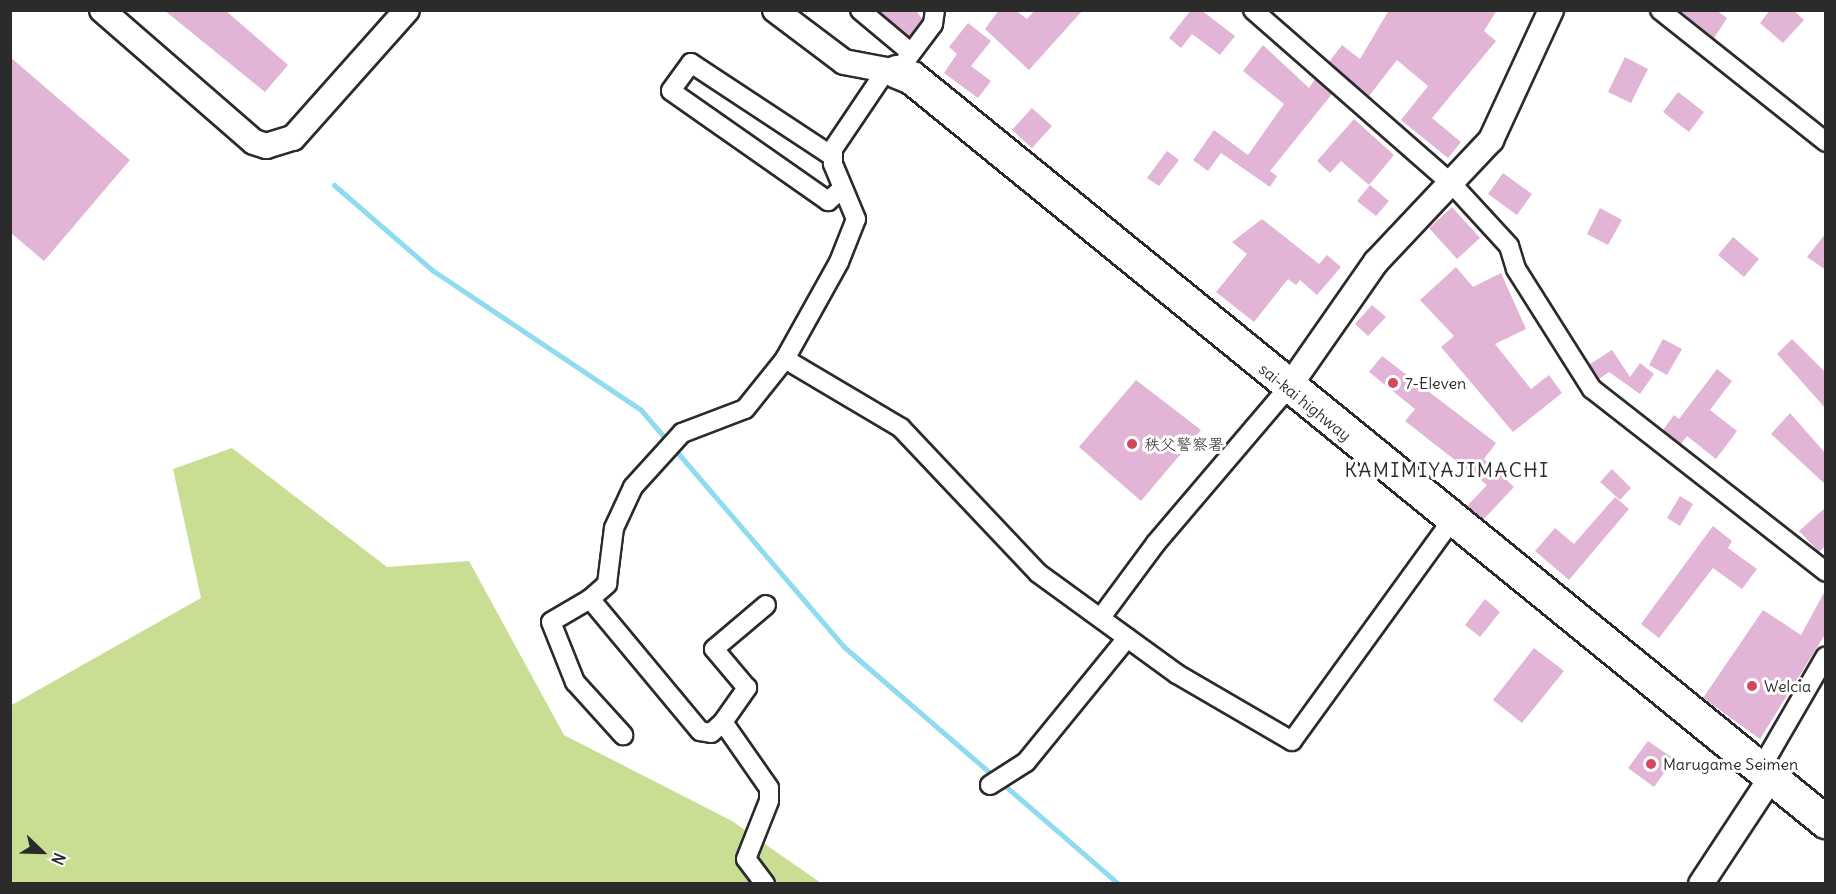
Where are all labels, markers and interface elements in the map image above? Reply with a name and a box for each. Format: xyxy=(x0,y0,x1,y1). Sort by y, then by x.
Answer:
street label: sai-kai highway xyxy=(1255,359,1355,445)
place label: 7-Eleven xyxy=(1405,373,1466,393)
marker: 7-Eleven xyxy=(1386,376,1400,390)
place label: 秩父警察署 xyxy=(1144,434,1224,454)
marker: 秩父警察署 xyxy=(1125,437,1139,451)
district label: KAMIMIYAJIMACHI xyxy=(1345,457,1549,481)
place label: Welcia xyxy=(1764,676,1811,696)
marker: Welcia xyxy=(1745,679,1759,693)
place label: Marugame Seimen xyxy=(1663,754,1798,774)
marker: Marugame Seimen xyxy=(1644,757,1658,771)
north arrow xyxy=(12,822,72,882)
text: N xyxy=(47,850,70,868)

